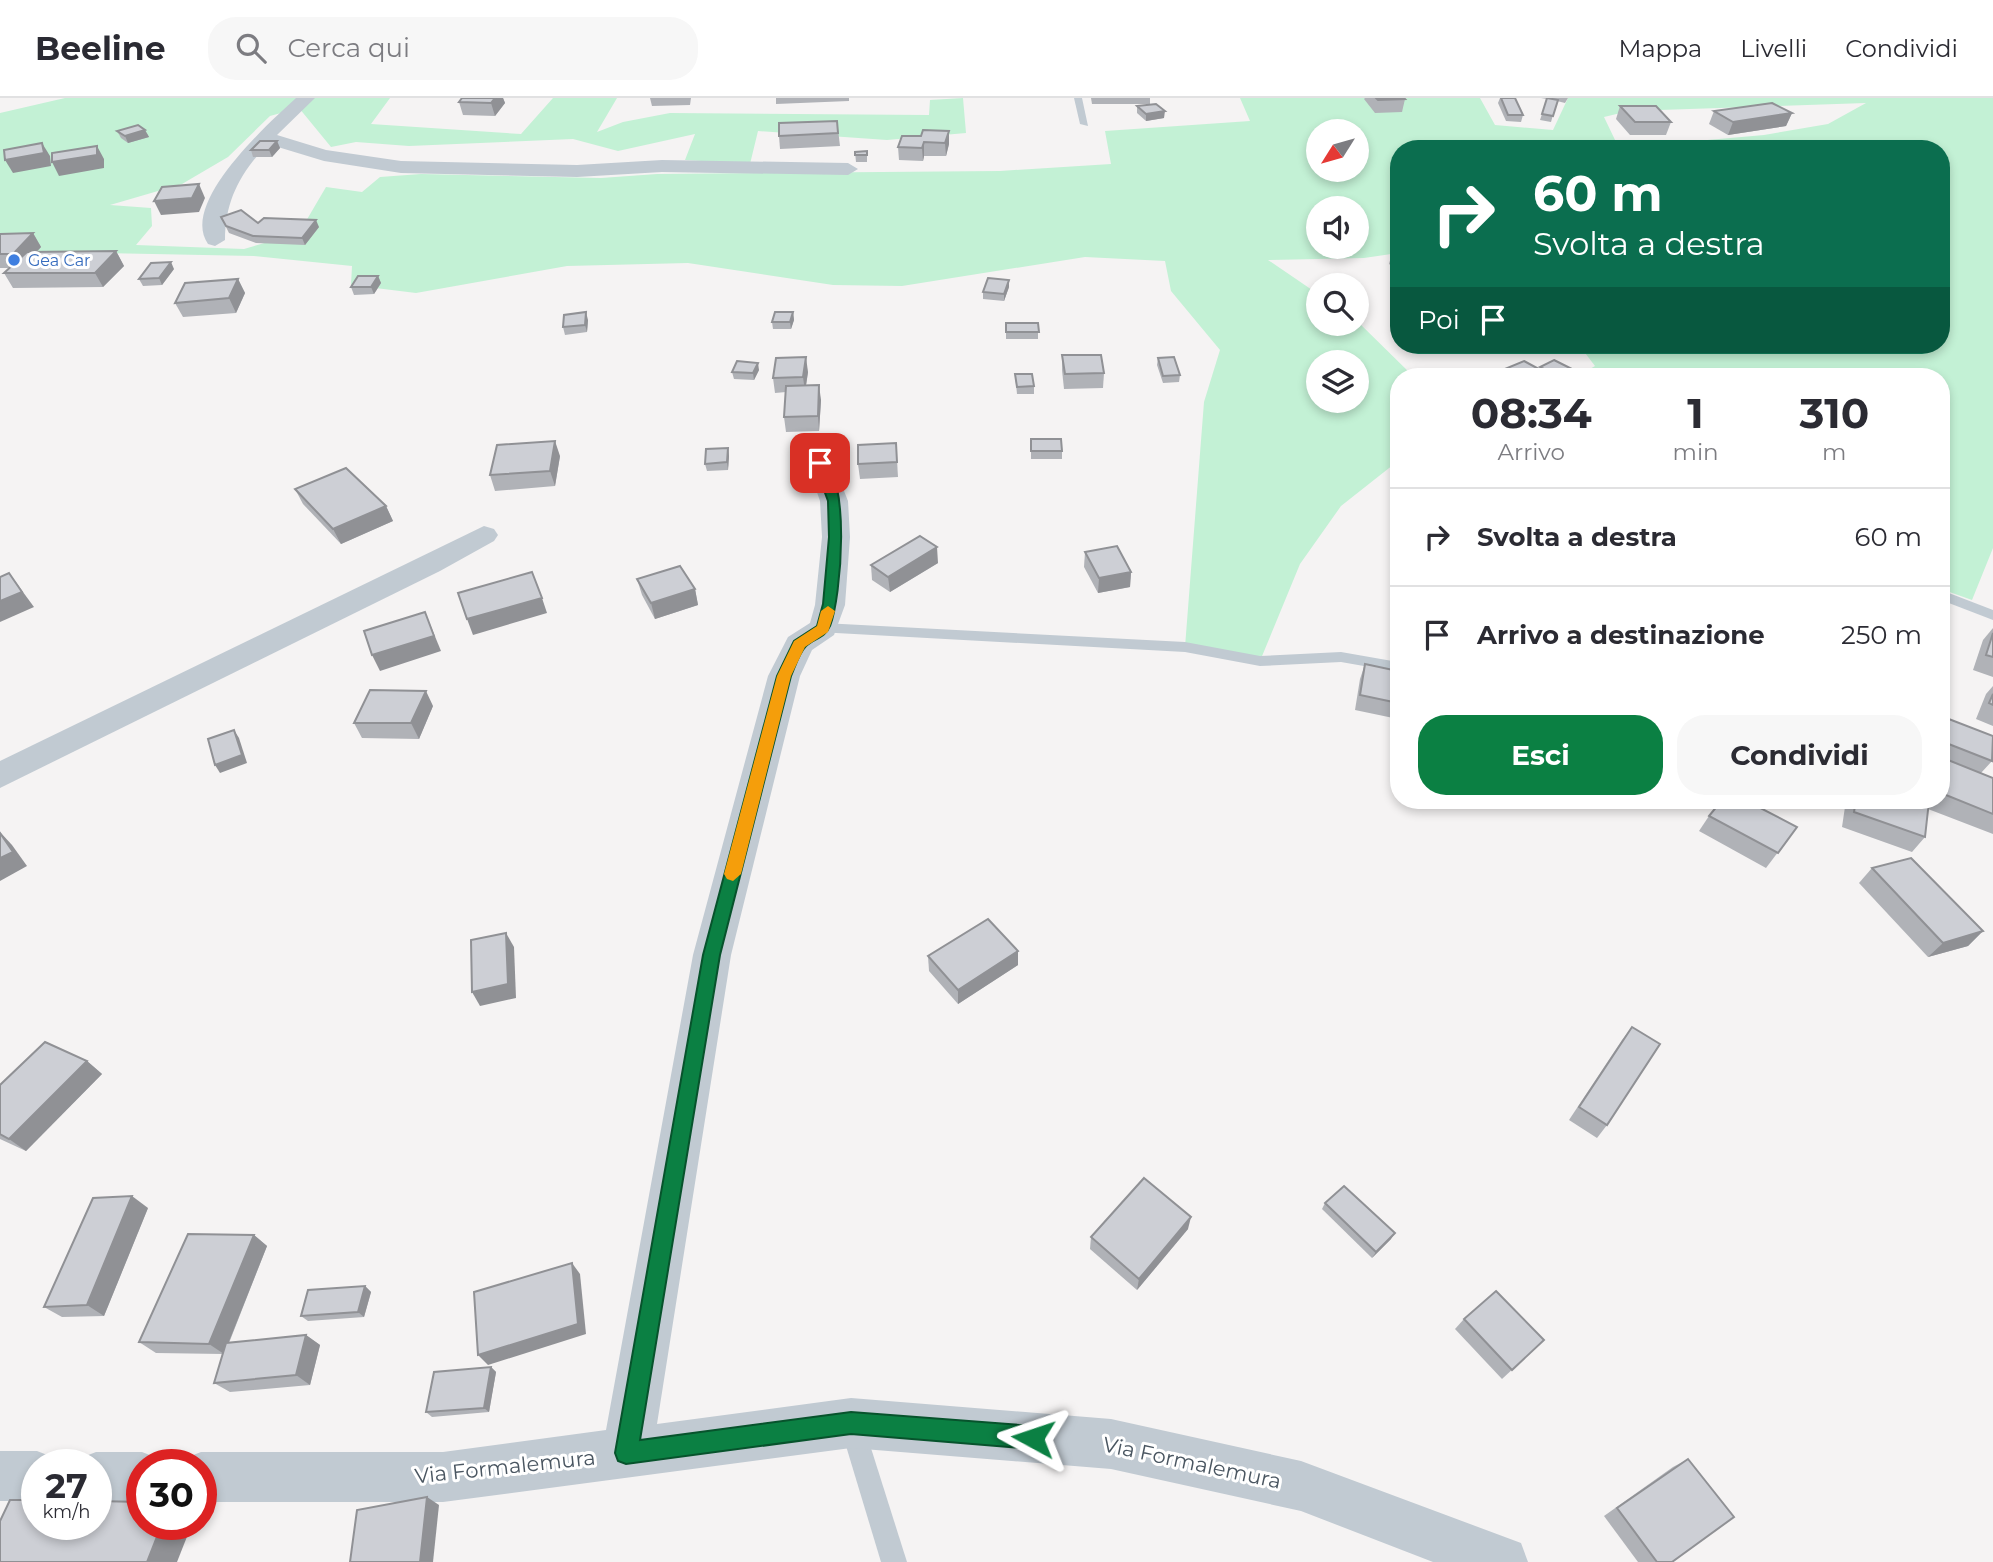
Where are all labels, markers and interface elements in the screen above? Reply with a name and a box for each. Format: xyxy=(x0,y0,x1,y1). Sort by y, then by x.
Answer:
search box xyxy=(208,17,698,80)
text: Beeline xyxy=(35,28,166,68)
icon: search xyxy=(232,29,270,67)
text: Cerca qui xyxy=(288,32,410,64)
text: Mappa xyxy=(1619,34,1702,63)
text: Livelli xyxy=(1740,34,1807,63)
text: Condividi xyxy=(1845,34,1958,63)
north arrow xyxy=(1306,119,1368,182)
map controls xyxy=(1306,119,1369,413)
text: 60 m xyxy=(1533,164,1663,223)
icon: right xyxy=(1418,168,1509,259)
button: sound xyxy=(1306,196,1369,259)
text: Svolta a destra xyxy=(1533,224,1765,263)
place label: Gea Car xyxy=(28,251,91,270)
marker: Gea Car xyxy=(6,252,22,268)
button: search xyxy=(1306,273,1369,336)
icon: arrive xyxy=(1474,301,1512,339)
text: Poi xyxy=(1418,304,1460,336)
button: layers xyxy=(1306,350,1369,413)
text: 08:34 xyxy=(1471,387,1592,439)
text: 1 xyxy=(1687,387,1704,439)
text: 310 xyxy=(1799,387,1869,439)
pin xyxy=(790,433,850,493)
text: Arrivo xyxy=(1498,438,1565,466)
text: min xyxy=(1673,438,1719,466)
text: m xyxy=(1822,438,1847,466)
icon: arrive xyxy=(801,444,839,482)
icon: right xyxy=(1418,518,1456,556)
text: Svolta a destra xyxy=(1477,521,1677,553)
text: 60 m xyxy=(1855,521,1922,553)
icon: arrive xyxy=(1418,616,1456,654)
text: Arrivo a destinazione xyxy=(1477,619,1765,651)
text: 250 m xyxy=(1841,619,1922,651)
button: Esci xyxy=(1418,715,1663,795)
button: Condividi xyxy=(1677,715,1922,795)
position arrow xyxy=(996,1401,1070,1475)
street label: Via Formalemura xyxy=(1101,1431,1283,1494)
street label: Via Formalemura xyxy=(413,1445,597,1488)
speed limit sign: 30 xyxy=(126,1449,217,1540)
text: 27 xyxy=(45,1464,88,1507)
text: km/h xyxy=(42,1501,91,1523)

